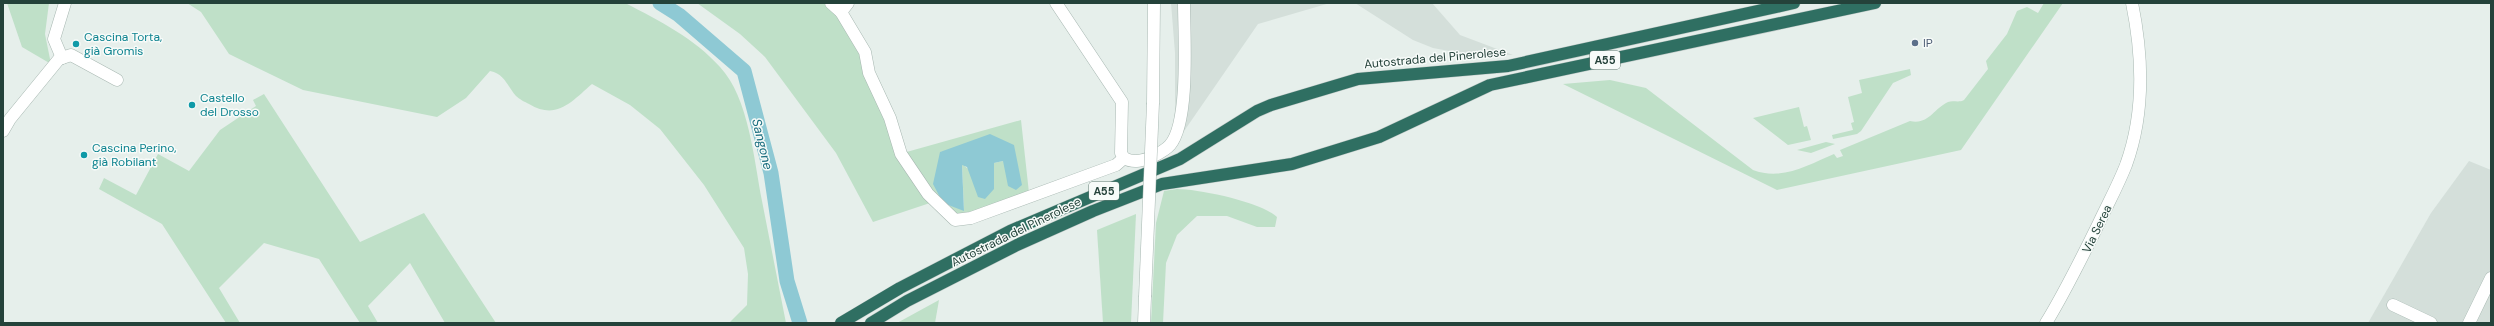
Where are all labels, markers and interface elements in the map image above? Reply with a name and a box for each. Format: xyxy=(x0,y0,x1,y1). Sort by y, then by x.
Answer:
place label: Cascina Torta, già Gromis xyxy=(84,29,162,59)
place label: IP xyxy=(1923,35,1933,51)
marker: IP xyxy=(1910,38,1920,48)
marker: Cascina Torta, già Gromis xyxy=(71,39,81,49)
street label: Autostrada del Pinerolese xyxy=(1363,44,1507,72)
road number: A55 xyxy=(1590,51,1620,69)
place label: Castello del Drosso xyxy=(200,90,259,120)
marker: Castello del Drosso xyxy=(187,100,197,110)
water label: Sangone xyxy=(748,117,777,171)
place label: Cascina Perino, già Robilant xyxy=(92,140,176,170)
marker: Cascina Perino, già Robilant xyxy=(79,150,89,160)
road number: A55 xyxy=(1089,182,1119,200)
street label: Autostrada del Pinerolese xyxy=(948,194,1084,270)
street label: Via Serea xyxy=(2078,202,2116,256)

